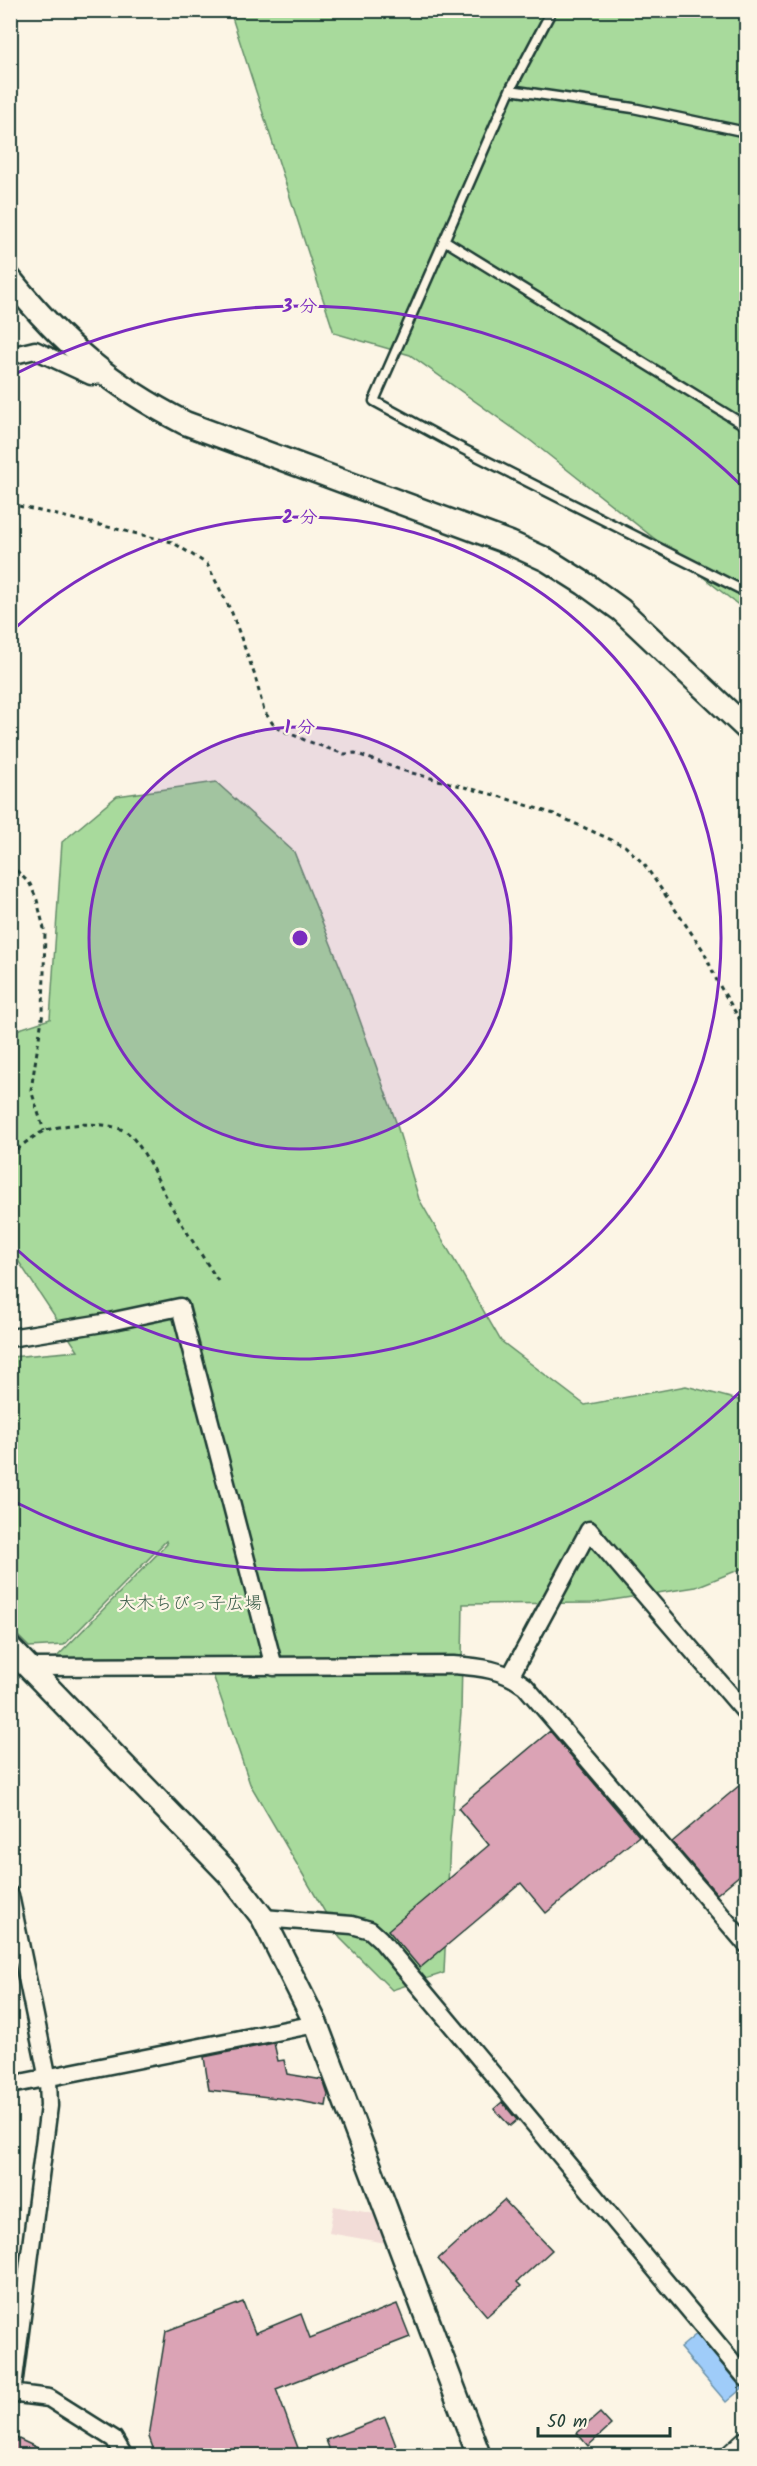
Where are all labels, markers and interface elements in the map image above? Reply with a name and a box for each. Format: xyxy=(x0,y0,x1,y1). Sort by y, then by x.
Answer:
text: 3 分 xyxy=(282,293,317,322)
text: 2 分 xyxy=(282,504,318,533)
text: 1 分 xyxy=(285,714,315,743)
centre of rings xyxy=(290,928,310,948)
park label: 大木ちびっ子広場 xyxy=(118,1590,262,1619)
scale bar xyxy=(538,2400,670,2438)
text: 50 m xyxy=(547,2408,587,2437)

